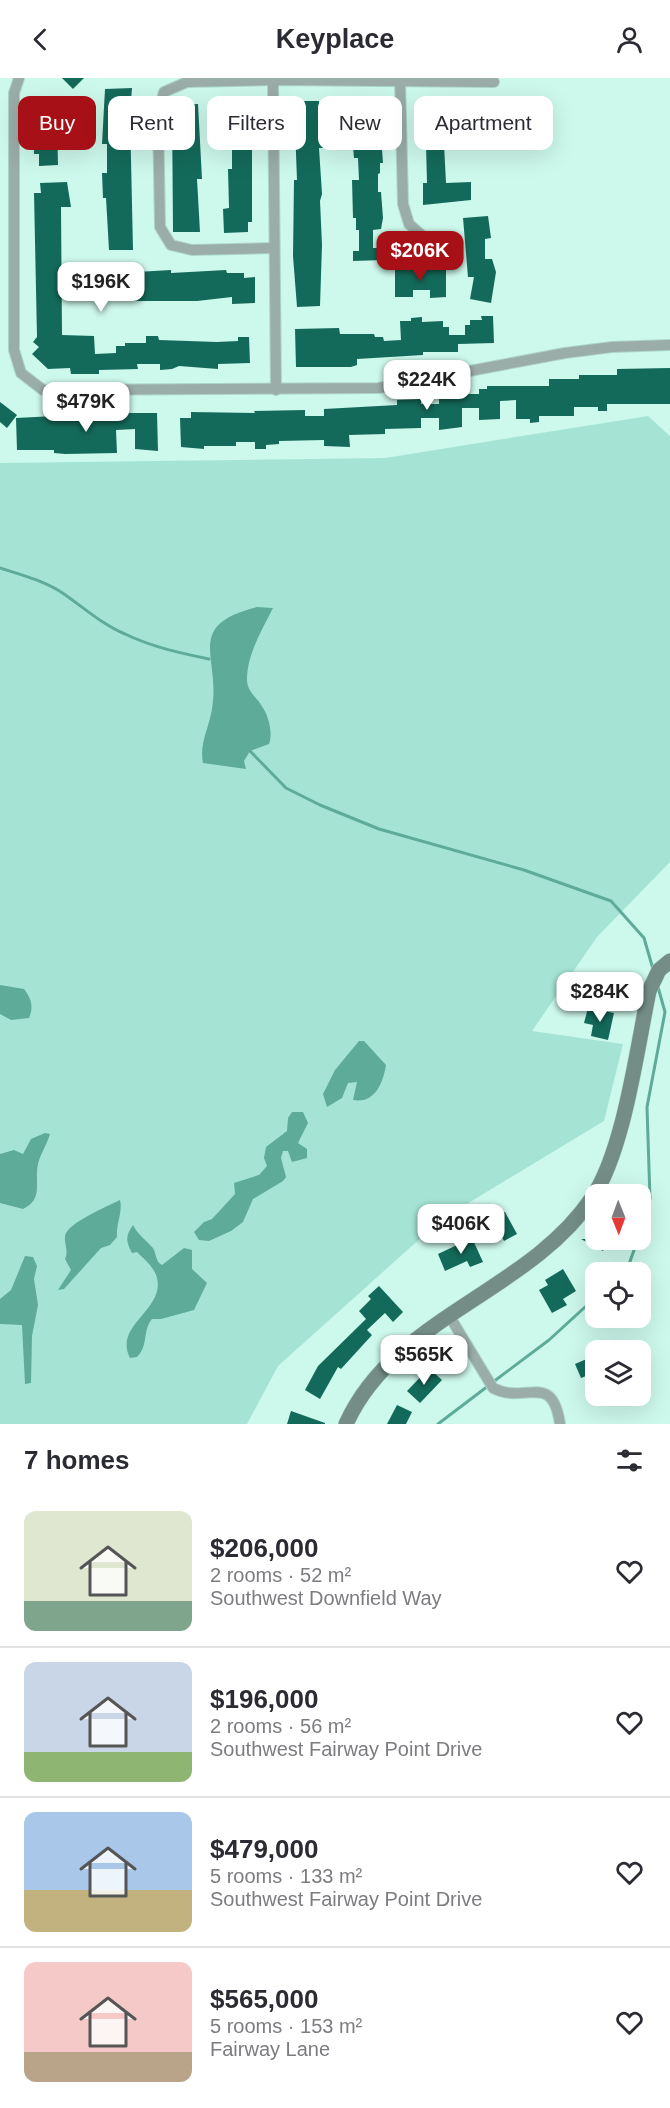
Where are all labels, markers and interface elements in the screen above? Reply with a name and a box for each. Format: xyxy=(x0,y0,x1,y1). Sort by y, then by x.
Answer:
icon: back xyxy=(24,23,57,56)
icon: person xyxy=(613,23,646,56)
text: Keyplace xyxy=(276,24,394,54)
chip: Buy xyxy=(18,96,96,150)
chip: Rent xyxy=(108,96,195,150)
chip: Filters xyxy=(207,96,306,150)
chip: New xyxy=(318,96,402,150)
chip: Apartment xyxy=(414,96,553,150)
pin: $206K xyxy=(378,231,462,282)
text: $206K xyxy=(391,239,449,261)
pin: $196K xyxy=(59,262,143,313)
text: $196K xyxy=(72,270,130,292)
pin: $224K xyxy=(385,360,469,411)
text: $224K xyxy=(398,368,456,390)
pin: $479K xyxy=(44,382,128,433)
text: $479K xyxy=(57,390,115,412)
pin: $284K xyxy=(558,972,642,1023)
text: $284K xyxy=(571,980,629,1002)
north arrow xyxy=(585,1184,651,1250)
map controls xyxy=(585,1184,651,1406)
pin: $406K xyxy=(419,1204,503,1255)
text: $406K xyxy=(432,1212,490,1234)
button: locate xyxy=(585,1262,651,1328)
pin: $565K xyxy=(382,1335,466,1386)
button: layers xyxy=(585,1340,651,1406)
text: $565K xyxy=(395,1343,453,1365)
icon: filters xyxy=(613,1444,646,1477)
text: 7 homes xyxy=(24,1445,130,1475)
text: $206,000 xyxy=(210,1533,318,1563)
icon: home xyxy=(72,1535,144,1607)
icon: heart xyxy=(613,1555,646,1588)
text: 2 rooms · 52 m² xyxy=(210,1564,351,1586)
text: Southwest Downfield Way xyxy=(210,1587,442,1609)
text: $196,000 xyxy=(210,1684,318,1714)
icon: home xyxy=(72,1686,144,1758)
icon: heart xyxy=(613,1706,646,1739)
text: 2 rooms · 56 m² xyxy=(210,1715,351,1737)
text: Southwest Fairway Point Drive xyxy=(210,1738,482,1760)
text: $479,000 xyxy=(210,1834,318,1864)
icon: home xyxy=(72,1836,144,1908)
icon: heart xyxy=(613,1856,646,1889)
text: 5 rooms · 133 m² xyxy=(210,1865,362,1887)
text: Southwest Fairway Point Drive xyxy=(210,1888,482,1910)
text: $565,000 xyxy=(210,1984,318,2014)
icon: home xyxy=(72,1986,144,2058)
icon: heart xyxy=(613,2006,646,2039)
text: 5 rooms · 153 m² xyxy=(210,2015,362,2037)
text: Fairway Lane xyxy=(210,2038,330,2060)

